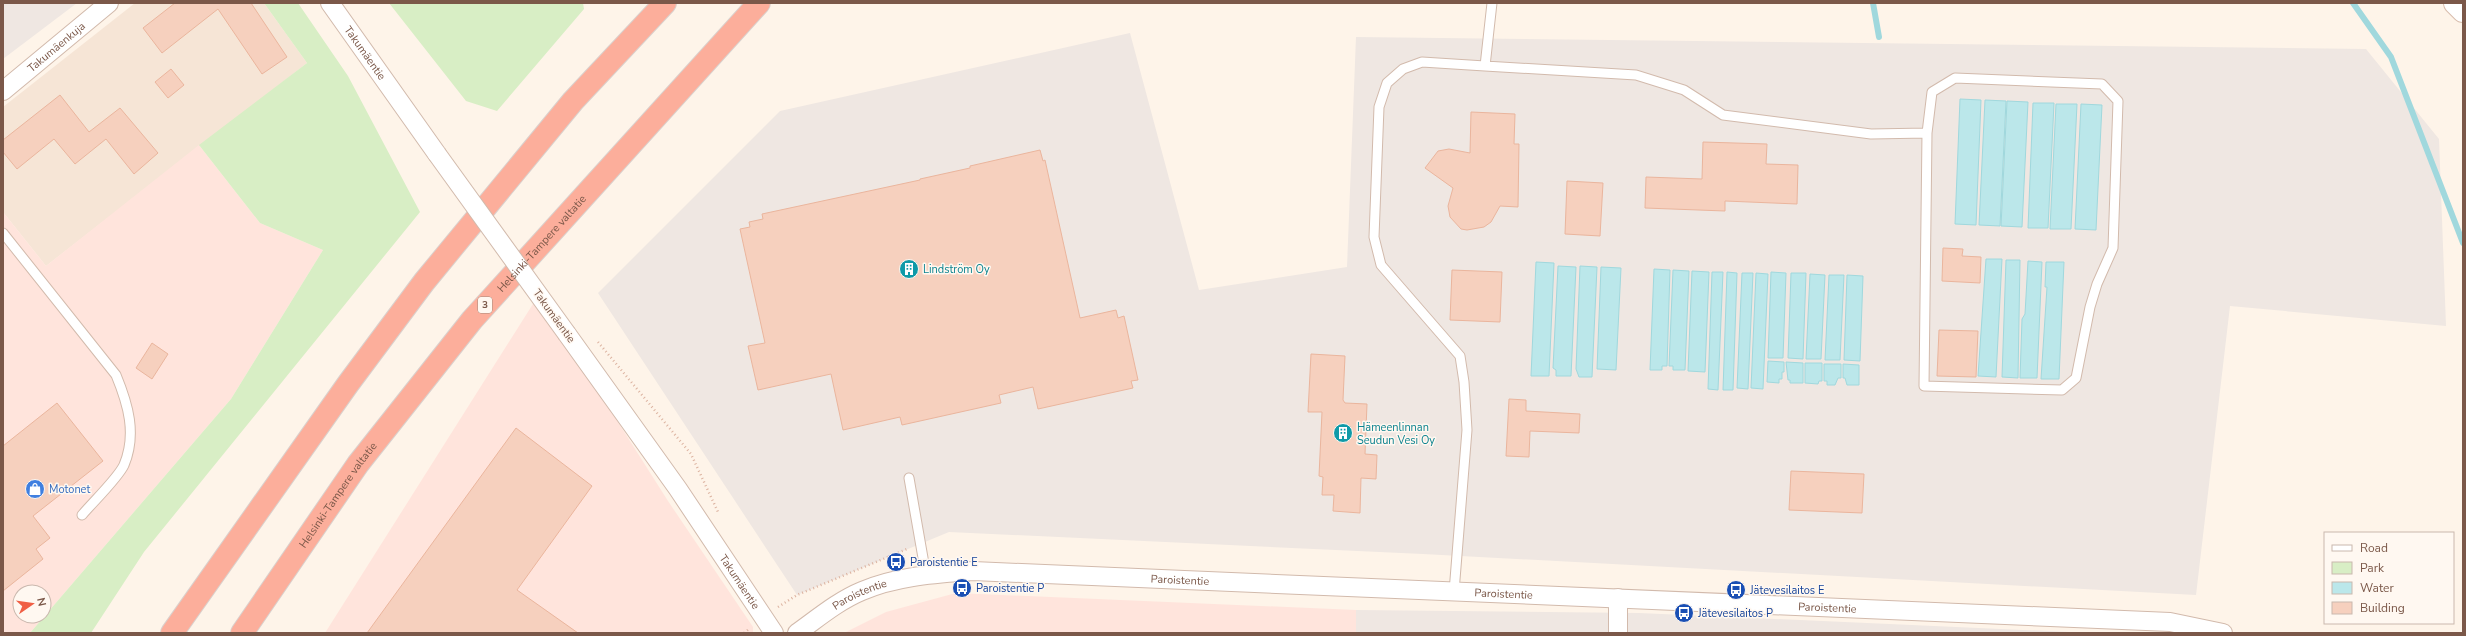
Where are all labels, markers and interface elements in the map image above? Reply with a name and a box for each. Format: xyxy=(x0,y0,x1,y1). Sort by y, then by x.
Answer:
street label: Takumäenkuja xyxy=(24,18,88,75)
street label: Takumäentie xyxy=(341,23,390,83)
street label: Helsinki-Tampere valtatie xyxy=(493,191,589,295)
building icon: Lindström Oy xyxy=(898,258,920,280)
place label: Lindström Oy xyxy=(923,262,990,277)
street label: Takumäentie xyxy=(529,286,579,346)
road number: 3 xyxy=(478,297,492,313)
place label: Hämeenlinnan Seudun Vesi Oy xyxy=(1357,420,1435,448)
building icon: Hämeenlinnan Seudun Vesi Oy xyxy=(1332,422,1354,444)
street label: Helsinki-Tampere valtatie xyxy=(295,439,380,551)
shop icon: Motonet xyxy=(24,478,46,500)
place label: Motonet xyxy=(49,482,90,497)
legend xyxy=(2324,532,2454,624)
text: Road xyxy=(2360,540,2388,556)
street label: Takumäentie xyxy=(716,551,764,612)
bus stop icon: Paroistentie E xyxy=(885,551,907,573)
place label: Paroistentie E xyxy=(910,555,978,570)
text: Park xyxy=(2360,560,2385,576)
street label: Paroistentie xyxy=(1150,571,1210,589)
street label: Paroistentie xyxy=(829,575,888,613)
bus stop icon: Paroistentie P xyxy=(951,577,973,599)
bus stop icon: Jätevesilaitos E xyxy=(1725,579,1747,601)
text: Water xyxy=(2360,580,2394,596)
place label: Paroistentie P xyxy=(976,581,1044,596)
place label: Jätevesilaitos E xyxy=(1749,583,1824,598)
north arrow xyxy=(12,584,52,624)
street label: Paroistentie xyxy=(1474,585,1533,602)
text: N xyxy=(33,596,49,608)
street label: Paroistentie xyxy=(1798,599,1857,616)
text: Building xyxy=(2360,600,2405,616)
bus stop icon: Jätevesilaitos P xyxy=(1673,602,1695,624)
place label: Jätevesilaitos P xyxy=(1697,606,1773,621)

